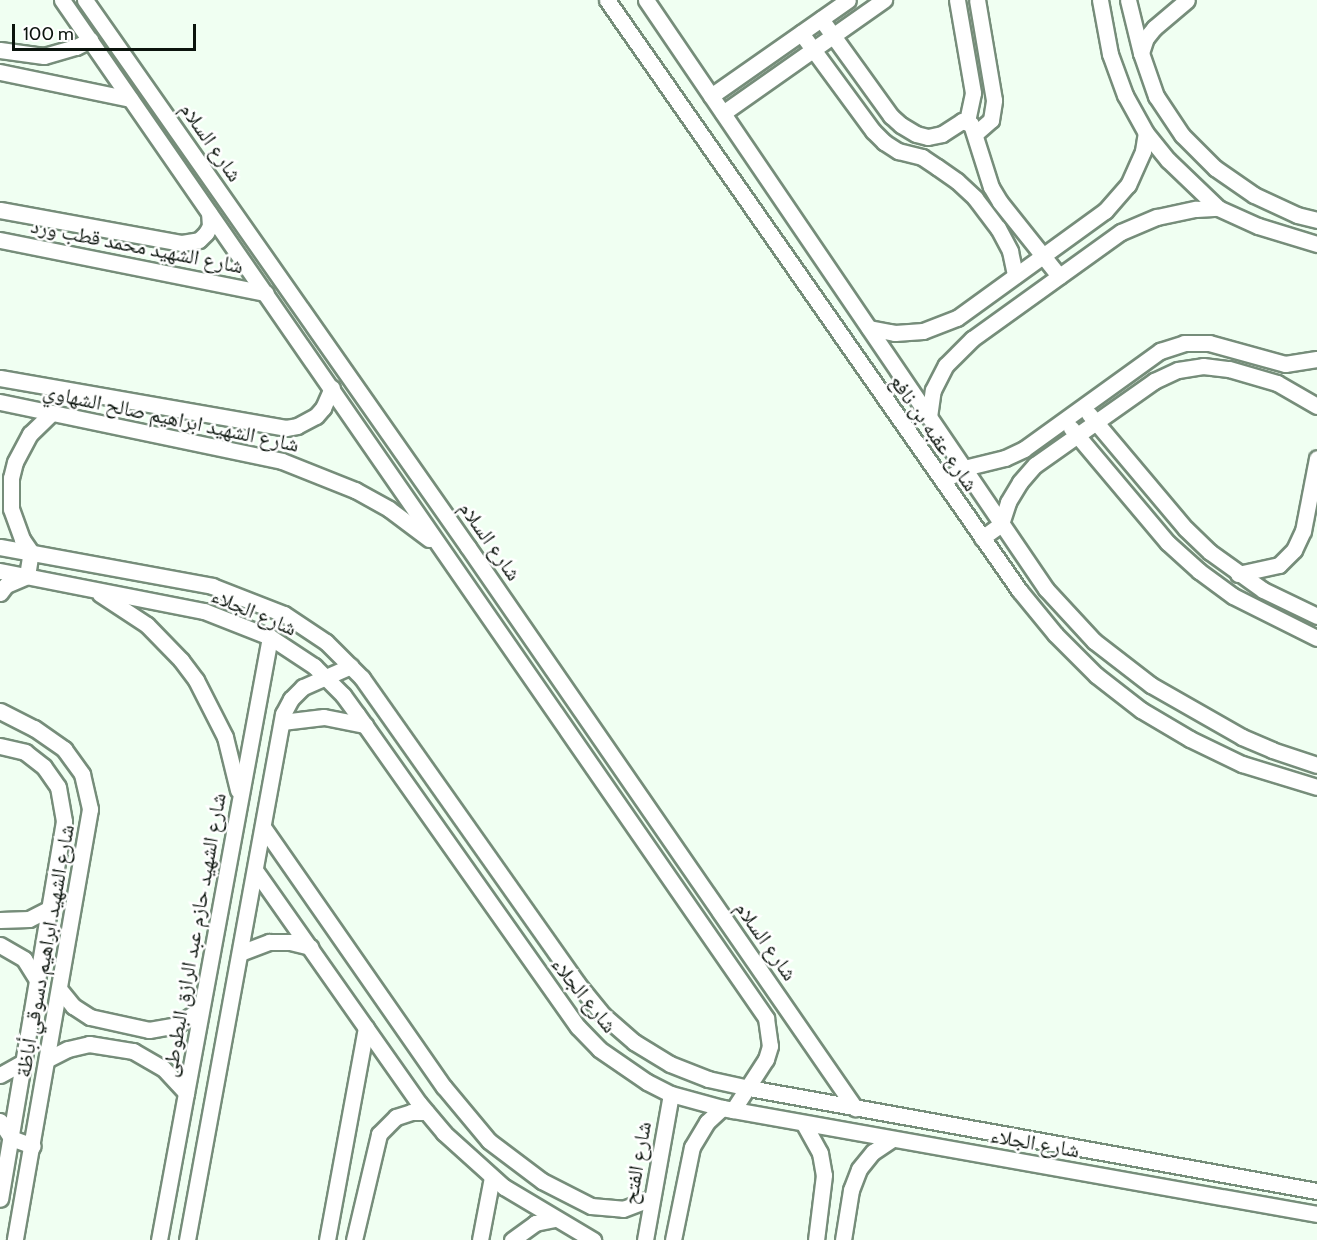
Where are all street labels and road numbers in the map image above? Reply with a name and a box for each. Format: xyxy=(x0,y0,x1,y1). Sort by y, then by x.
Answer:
street label: شارع السلام xyxy=(175,97,247,187)
street label: شارع الشهيد محمد قطب ورد xyxy=(29,213,245,279)
street label: شارع عقبه بن نافع xyxy=(885,370,983,496)
street label: شارع الشهيد ابراهيم صالح الشهاوي xyxy=(41,379,301,457)
street label: شارع السلام xyxy=(454,496,526,586)
street label: شارع الجلاء xyxy=(208,583,300,641)
street label: شارع الشهيد حازم عبد الرازق البطوطى xyxy=(157,791,231,1079)
street label: شارع الشهيد ابراهيم دسوقي أباظة xyxy=(10,823,80,1079)
street label: شارع السلام xyxy=(730,896,802,986)
street label: شارع الجلاء xyxy=(546,952,622,1038)
street label: شارع الفتح xyxy=(617,1120,657,1206)
street label: شارع الجلاء xyxy=(988,1123,1082,1163)

